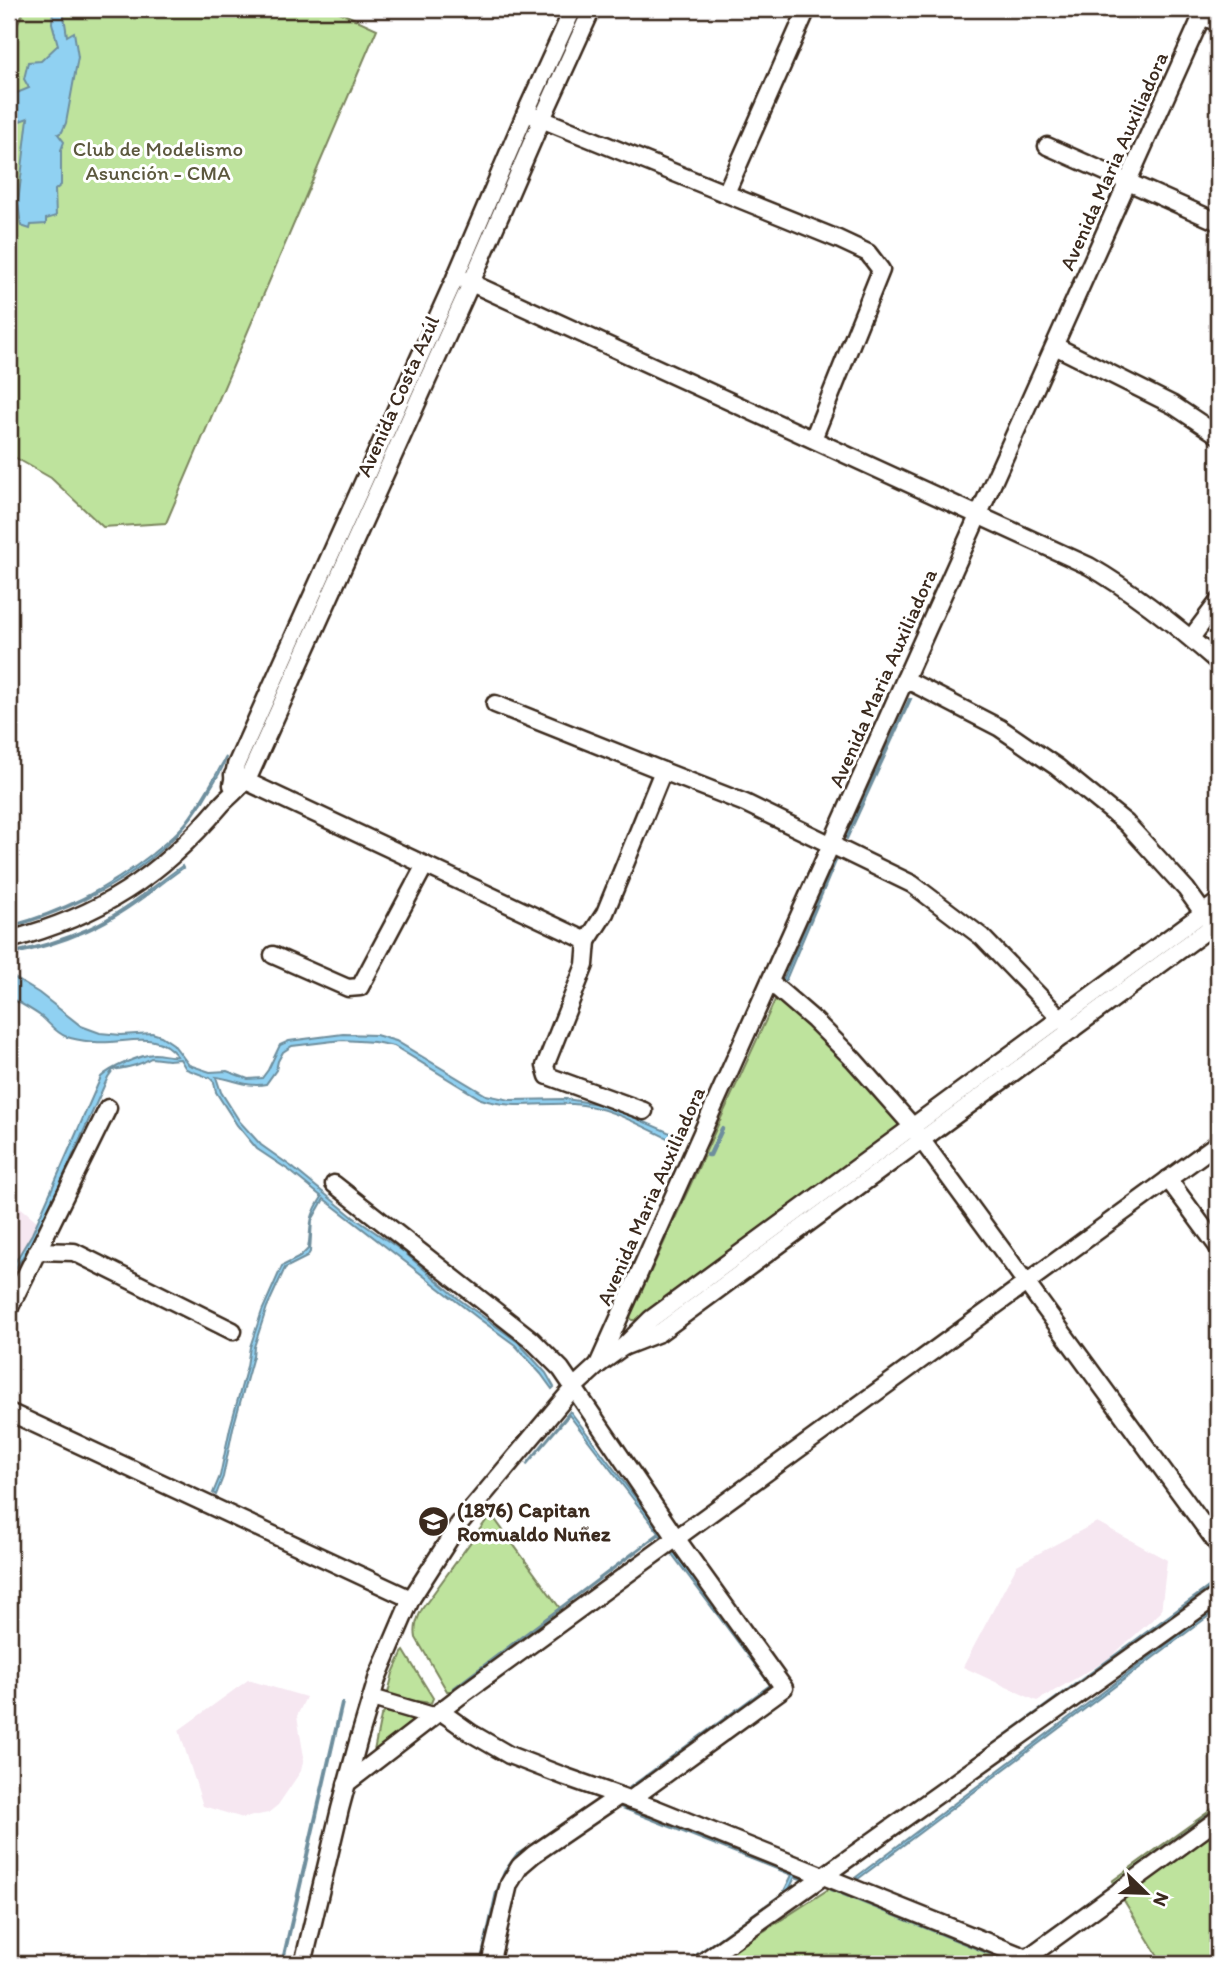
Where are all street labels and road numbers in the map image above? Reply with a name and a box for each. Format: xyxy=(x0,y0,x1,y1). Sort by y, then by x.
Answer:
street label: Avenida Maria Auxiliadora xyxy=(1054,47,1173,274)
street label: Avenida Costa Azúl xyxy=(351,311,444,480)
street label: Avenida Maria Auxiliadora xyxy=(823,564,942,791)
street label: Avenida Maria Auxiliadora xyxy=(591,1082,710,1309)

